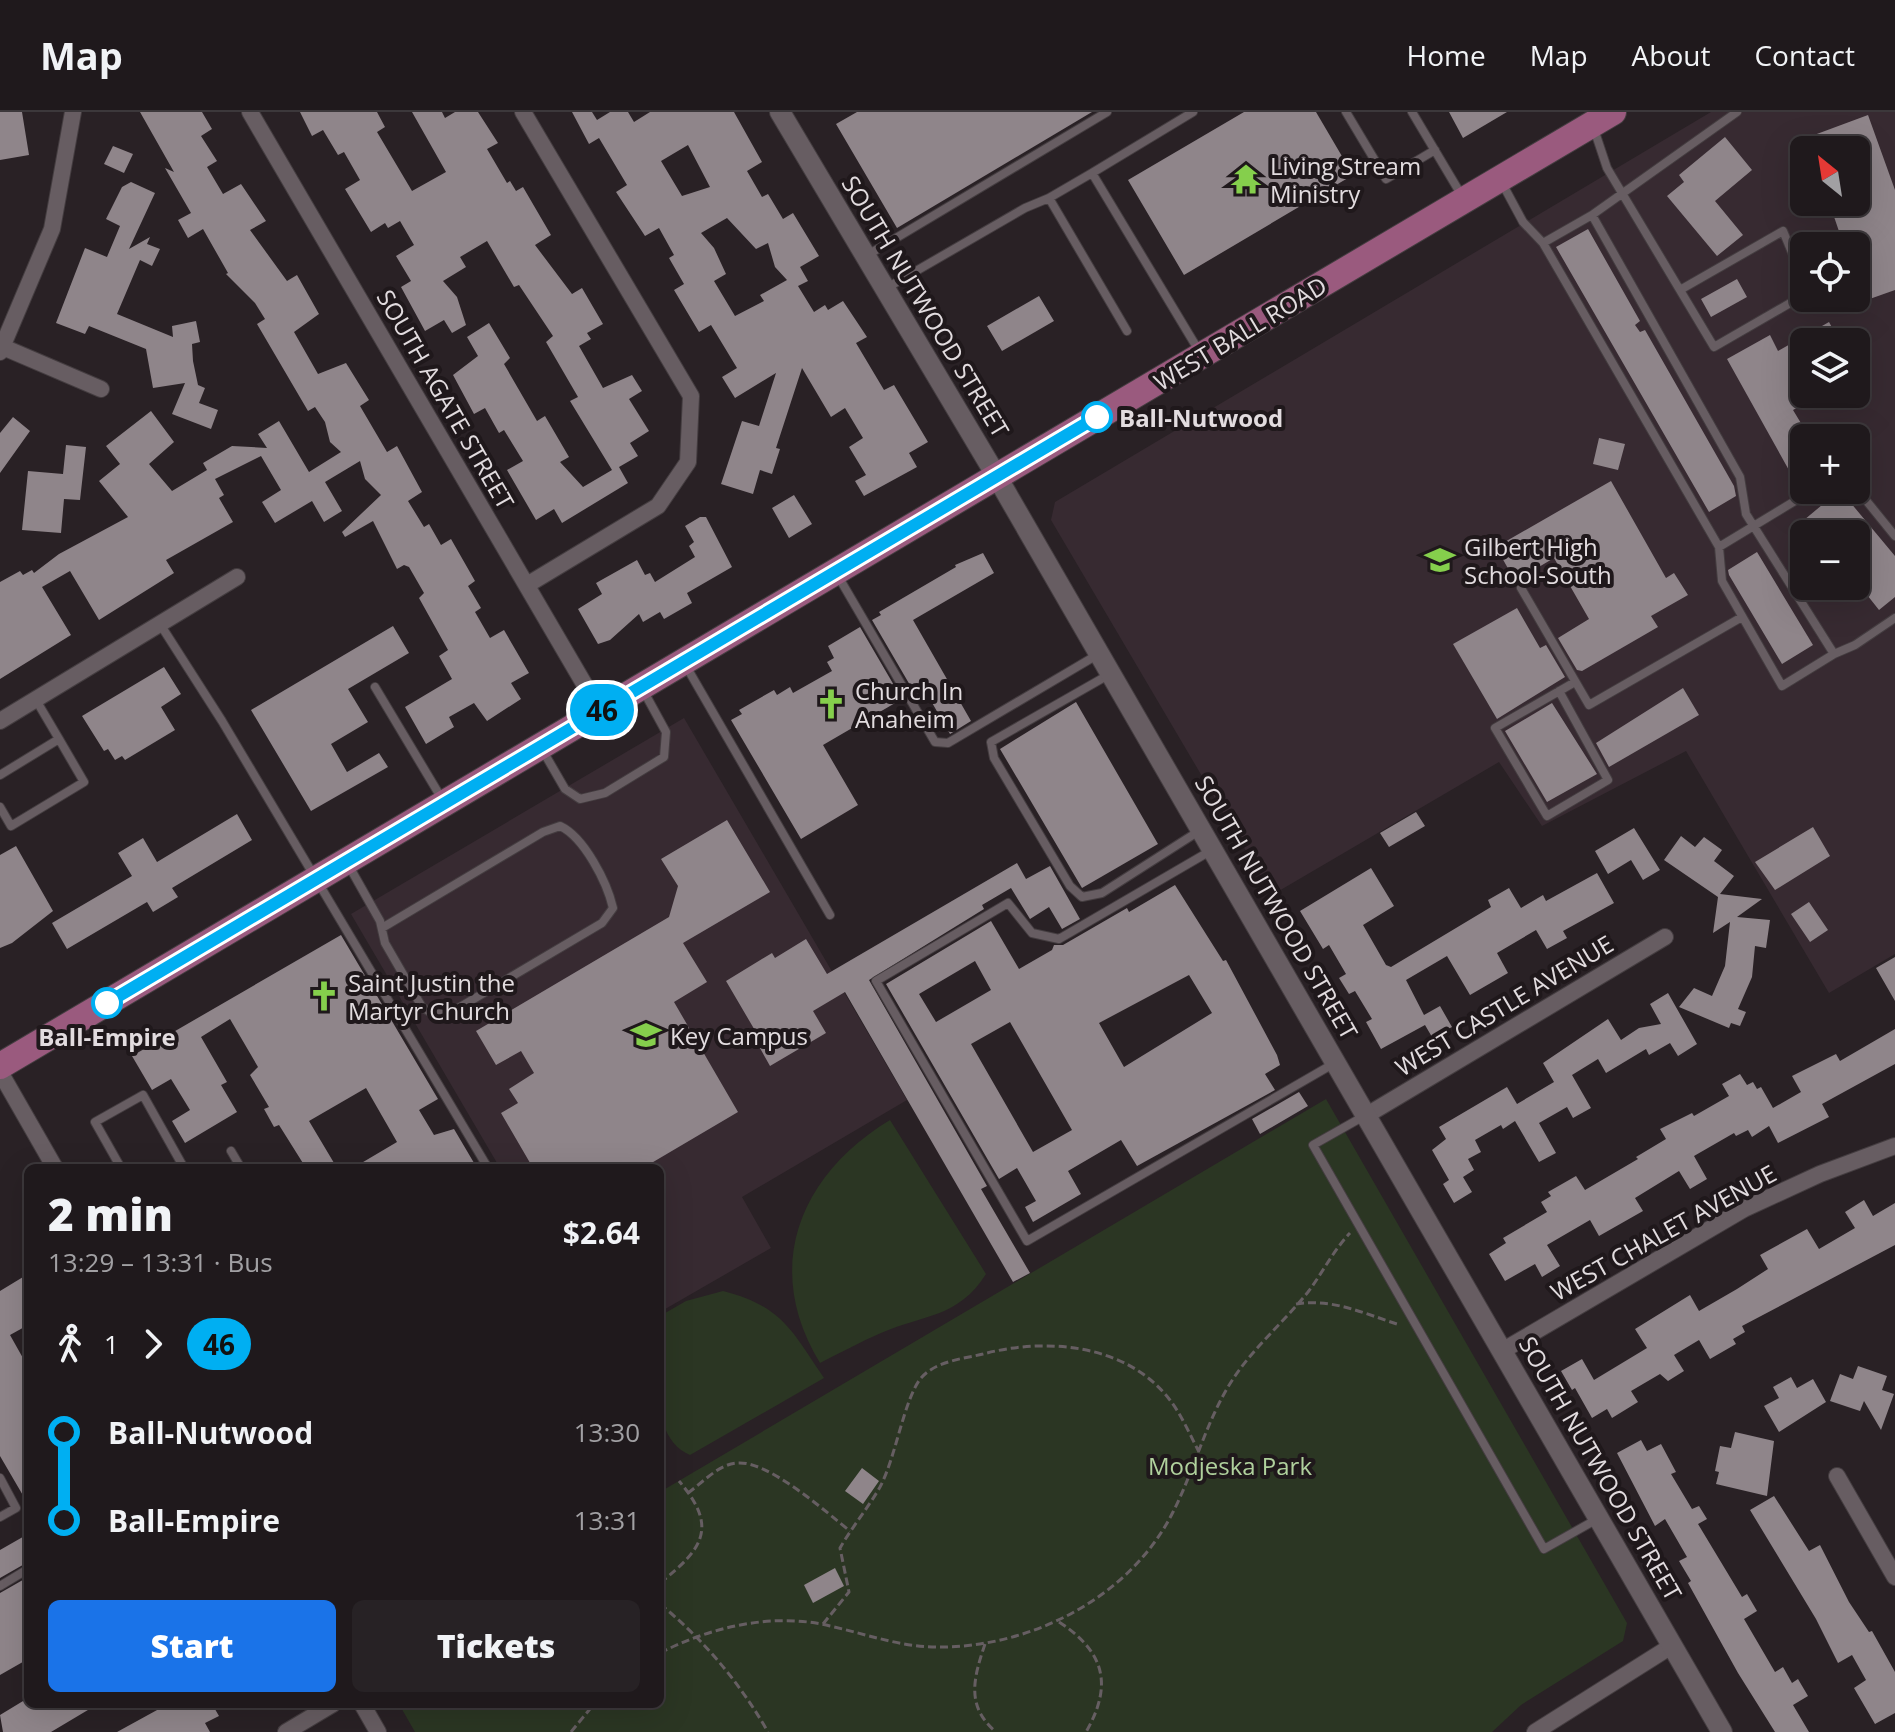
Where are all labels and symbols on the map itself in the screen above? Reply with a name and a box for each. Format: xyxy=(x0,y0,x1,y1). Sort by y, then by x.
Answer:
north arrow xyxy=(1790,136,1870,216)
place label: Living Stream Ministry xyxy=(1270,149,1421,210)
temple icon: Living Stream Ministry xyxy=(1229,162,1263,196)
street label: SOUTH NUTWOOD STREET xyxy=(835,169,1017,443)
street label: WEST BALL ROAD xyxy=(1147,268,1333,398)
street label: SOUTH AGATE STREET xyxy=(370,283,522,515)
place label: Ball-Nutwood xyxy=(1119,401,1283,434)
marker: Ball-Nutwood xyxy=(1082,402,1112,432)
place label: Gilbert High School-South xyxy=(1464,530,1612,591)
school or university icon: Gilbert High School-South xyxy=(1423,543,1457,577)
place label: Church In Anaheim xyxy=(855,674,963,735)
line badge: 46 xyxy=(566,684,638,736)
church icon: Church In Anaheim xyxy=(814,687,848,721)
street label: SOUTH NUTWOOD STREET xyxy=(1188,769,1366,1045)
street label: WEST CASTLE AVENUE xyxy=(1389,927,1619,1083)
place label: Saint Justin the Martyr Church xyxy=(348,966,515,1027)
church icon: Saint Justin the Martyr Church xyxy=(307,979,341,1013)
marker: Ball-Empire xyxy=(92,988,122,1018)
school or university icon: Key Campus xyxy=(629,1018,663,1052)
place label: Key Campus xyxy=(670,1019,808,1052)
place label: Ball-Empire xyxy=(38,1020,176,1053)
street label: WEST CHALET AVENUE xyxy=(1544,1156,1782,1308)
street label: SOUTH NUTWOOD STREET xyxy=(1512,1330,1690,1606)
park label: Modjeska Park xyxy=(1148,1449,1312,1482)

